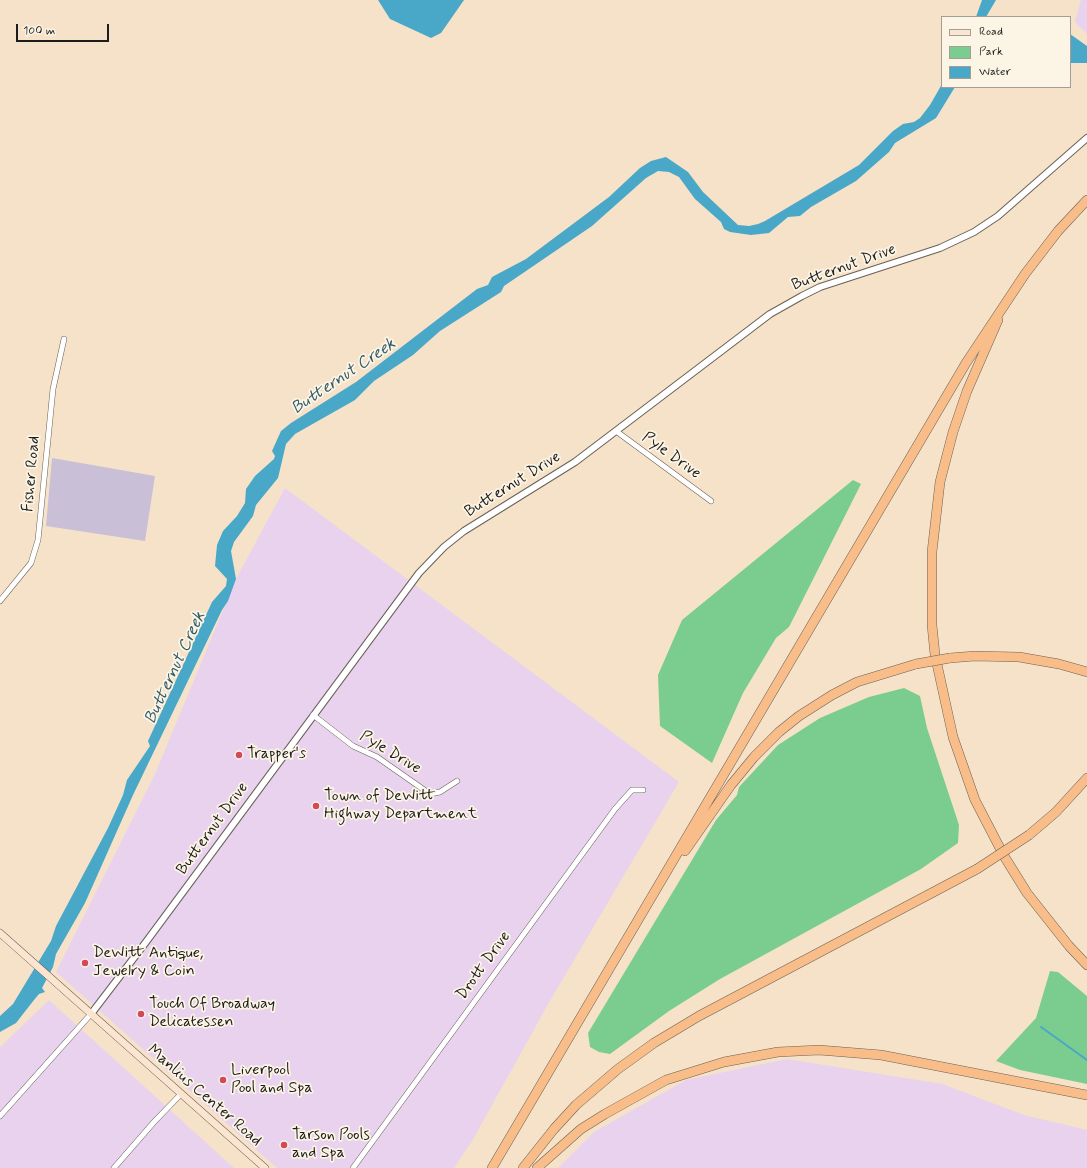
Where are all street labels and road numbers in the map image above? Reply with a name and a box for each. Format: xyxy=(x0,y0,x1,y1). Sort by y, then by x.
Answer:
street label: Butternut Drive xyxy=(789,240,899,296)
street label: Pyle Drive xyxy=(638,428,704,484)
street label: Fisher Road xyxy=(19,435,45,513)
street label: Butternut Drive xyxy=(462,448,564,522)
street label: Pyle Drive xyxy=(356,727,424,779)
street label: Butternut Drive xyxy=(173,779,253,879)
street label: Drott Drive xyxy=(453,928,515,1004)
street label: Manlius Center Road xyxy=(143,1041,265,1151)

